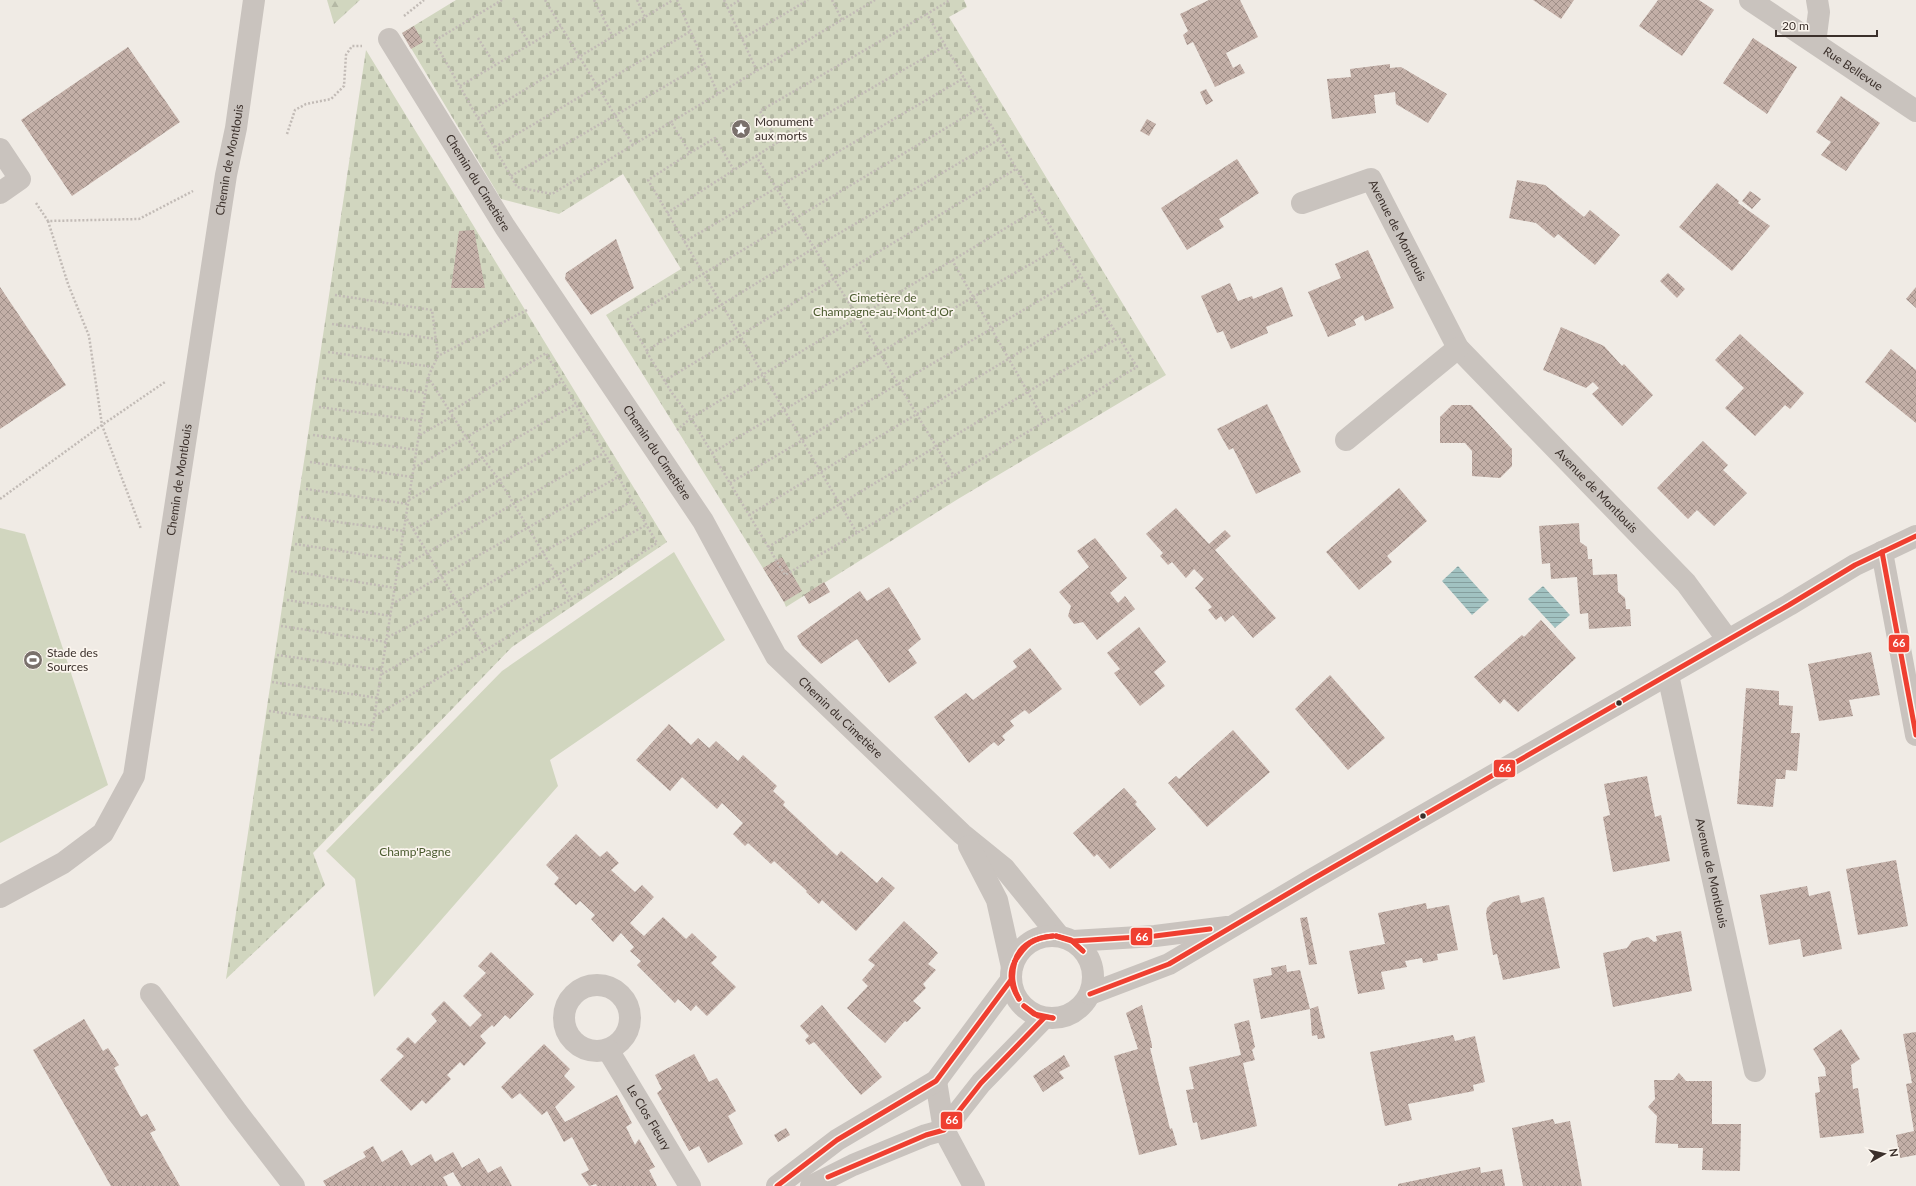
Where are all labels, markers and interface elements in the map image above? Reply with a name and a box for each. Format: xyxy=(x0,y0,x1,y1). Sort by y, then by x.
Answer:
scale bar xyxy=(1776,12,1877,38)
text: 20 m xyxy=(1782,18,1809,33)
street label: Rue Bellevue xyxy=(1821,43,1886,94)
street label: Chemin de Montlouis xyxy=(212,103,246,217)
place label: Monument aux morts xyxy=(755,114,814,143)
place icon: Monument aux morts xyxy=(730,118,752,140)
street label: Chemin du Cimetière xyxy=(443,131,514,234)
street label: Avenue de Montlouis xyxy=(1366,177,1430,284)
park label: Cimetière de Champagne-au-Mont-d'Or xyxy=(813,290,954,319)
street label: Chemin du Cimetière xyxy=(620,402,695,503)
street label: Chemin de Montlouis xyxy=(163,423,195,537)
street label: Avenue de Montlouis xyxy=(1552,445,1641,536)
line badge: 66 xyxy=(1888,634,1910,653)
text: 66 xyxy=(1893,636,1906,649)
place label: Stade des Sources xyxy=(47,645,98,674)
sports icon: Stade des Sources xyxy=(22,649,44,671)
street label: Chemin du Cimetière xyxy=(795,673,886,761)
unlabelled marker xyxy=(1614,698,1624,708)
line badge: 66 xyxy=(1493,759,1516,778)
text: 66 xyxy=(1499,761,1512,774)
unlabelled marker xyxy=(1418,811,1428,821)
street label: Avenue de Montlouis xyxy=(1693,817,1731,930)
park label: Champ'Pagne xyxy=(379,844,451,859)
line badge: 66 xyxy=(1130,927,1153,946)
text: 66 xyxy=(1136,930,1149,943)
street label: Le Clos Fleury xyxy=(624,1082,675,1154)
line badge: 66 xyxy=(940,1111,963,1130)
text: 66 xyxy=(946,1113,959,1126)
north arrow xyxy=(1864,1134,1904,1174)
text: N xyxy=(1887,1147,1901,1158)

